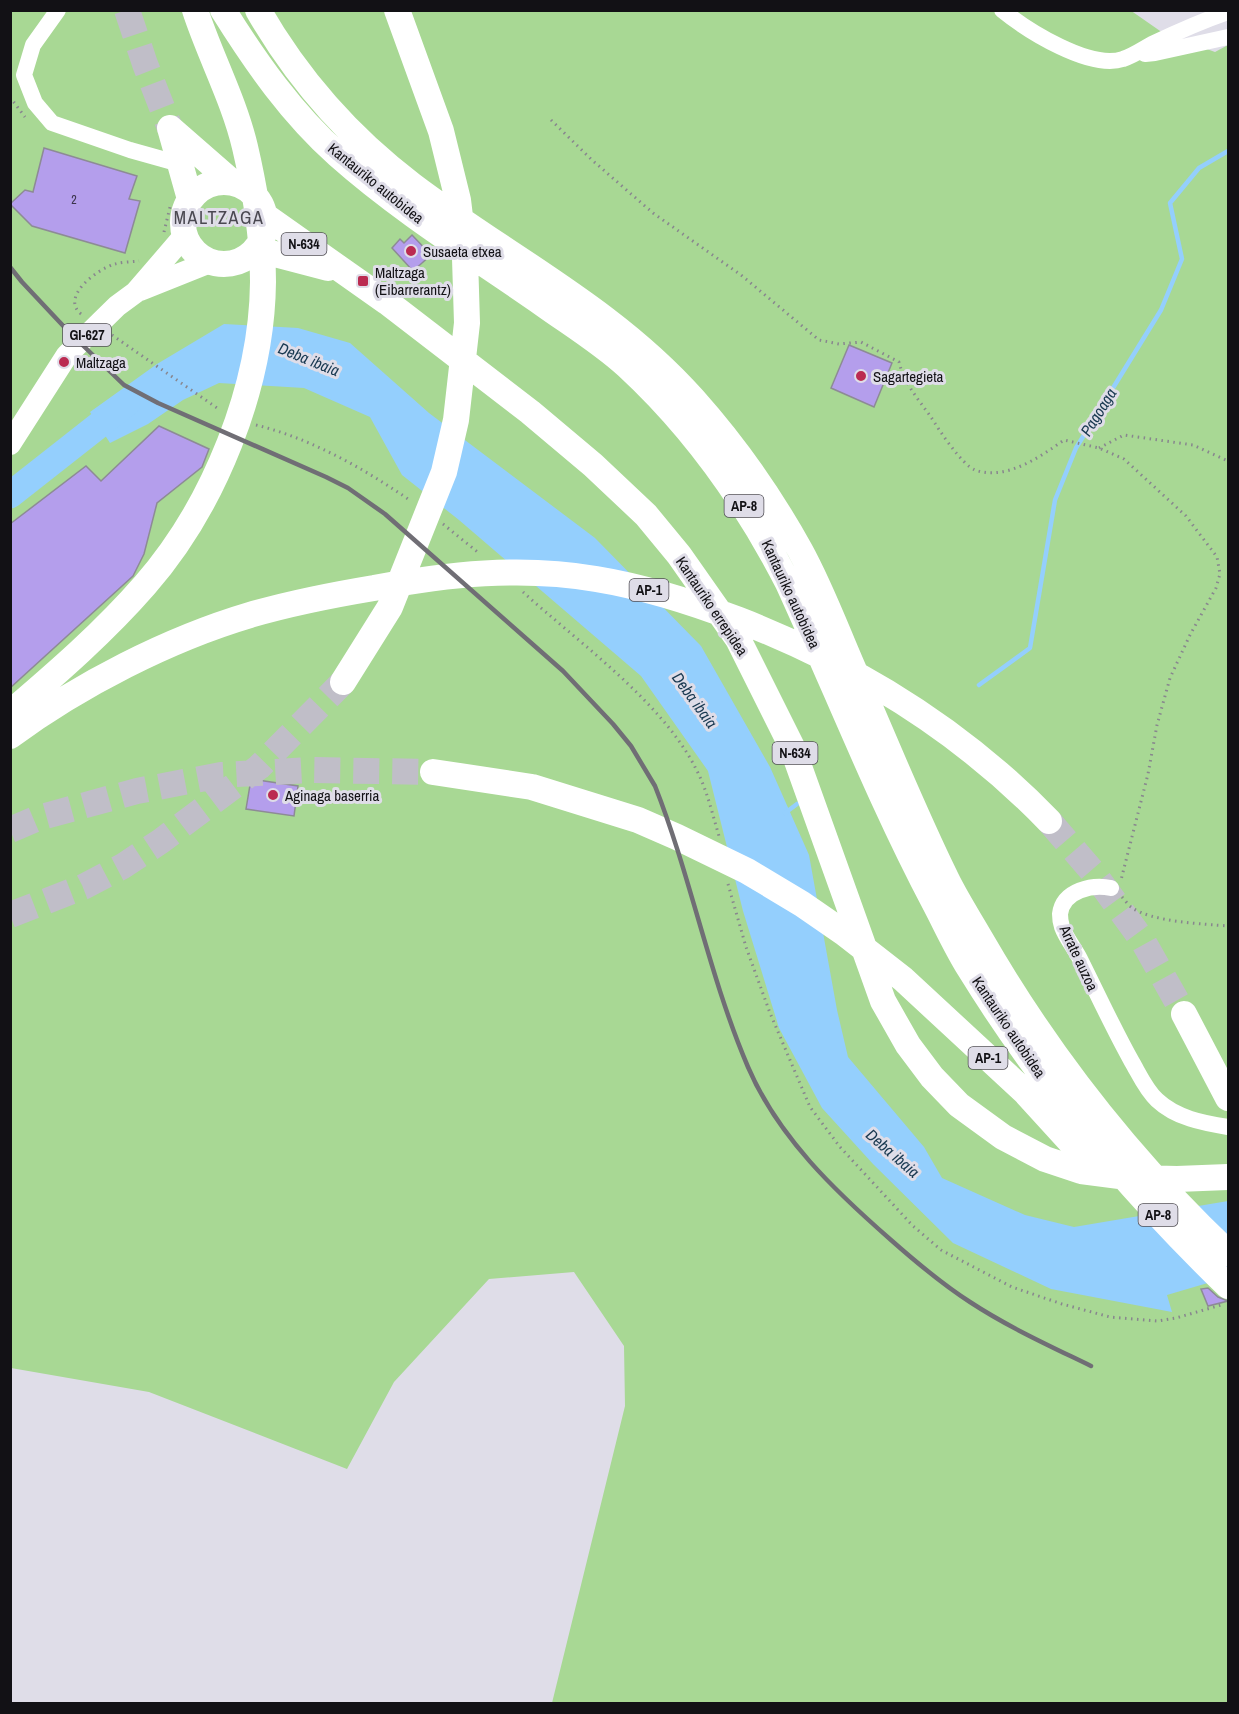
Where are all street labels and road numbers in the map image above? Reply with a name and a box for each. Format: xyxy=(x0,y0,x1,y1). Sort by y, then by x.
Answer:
street label: Kantauriko autobidea xyxy=(324,138,428,228)
road number: N-634 xyxy=(282,233,326,255)
road number: GI-627 xyxy=(63,324,111,346)
road number: AP-8 xyxy=(724,495,764,517)
street label: Kantauriko autobidea xyxy=(757,536,825,652)
street label: Kantauriko errepidea xyxy=(671,552,753,660)
road number: AP-1 xyxy=(630,579,668,601)
road number: N-634 xyxy=(772,742,818,764)
street label: Arrate auzoa xyxy=(1054,921,1103,994)
street label: Kantauriko autobidea xyxy=(967,972,1051,1082)
road number: AP-1 xyxy=(968,1047,1008,1069)
road number: AP-8 xyxy=(1138,1204,1178,1226)

